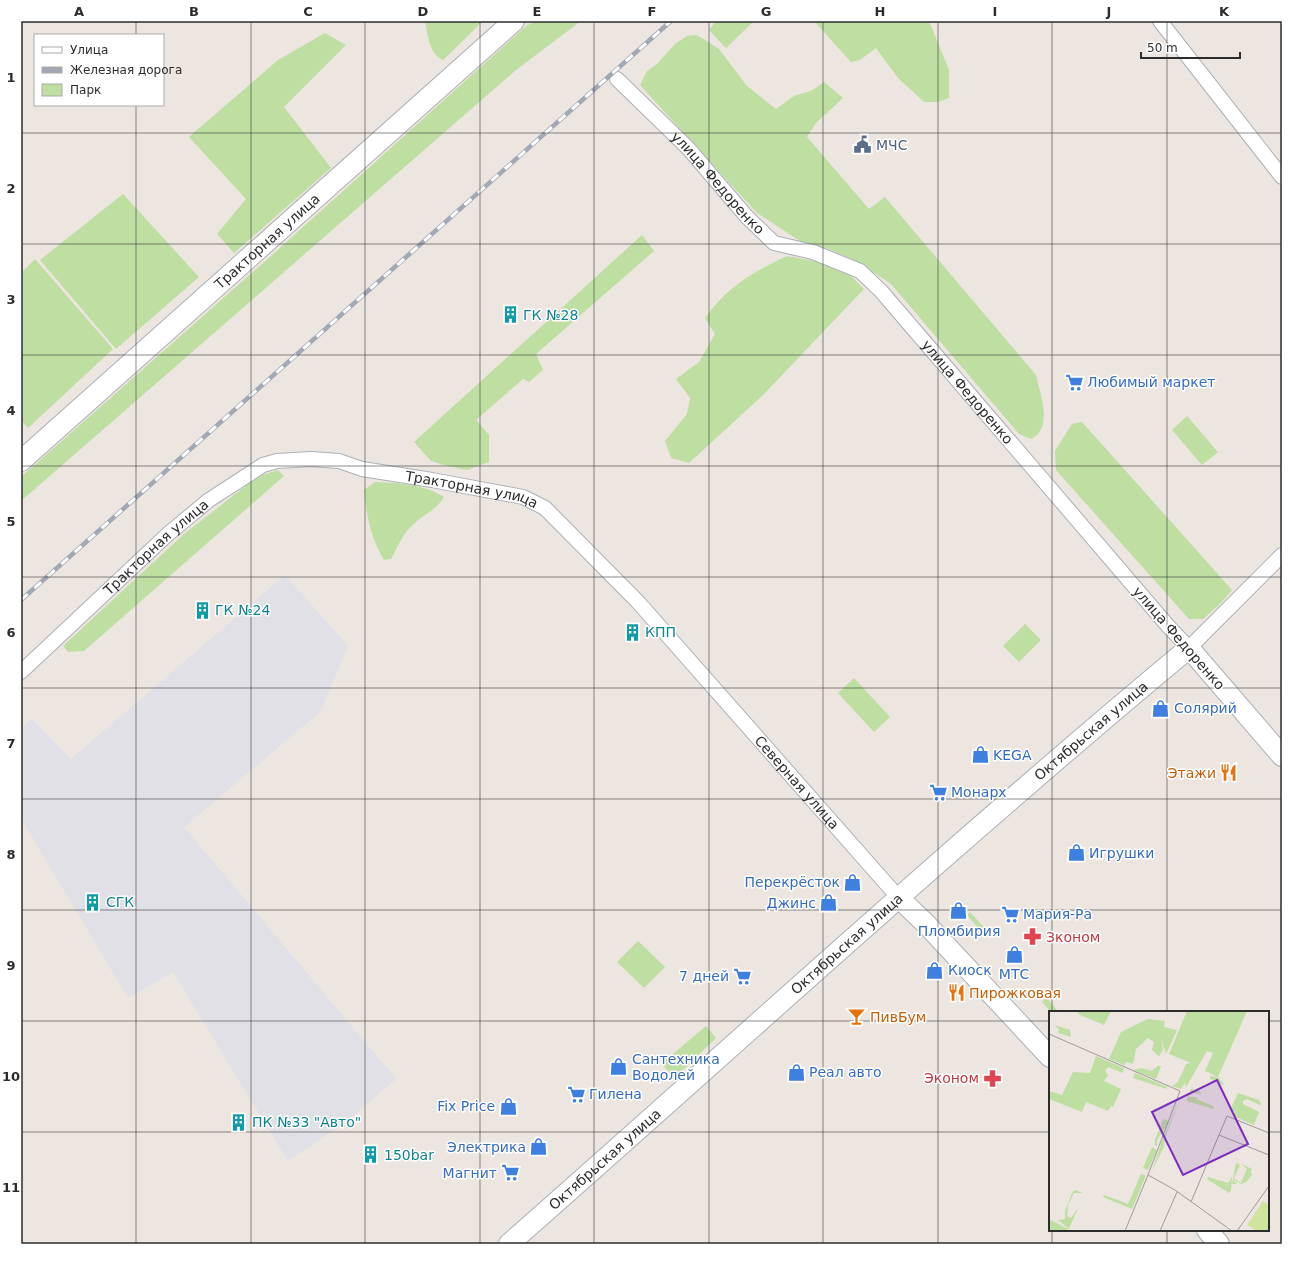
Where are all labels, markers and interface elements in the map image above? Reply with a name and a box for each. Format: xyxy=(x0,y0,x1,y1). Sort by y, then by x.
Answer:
text: A xyxy=(74,4,84,19)
text: B xyxy=(189,4,199,19)
text: C xyxy=(303,4,313,19)
text: D xyxy=(418,4,429,19)
text: E xyxy=(533,4,541,19)
text: F xyxy=(648,4,656,19)
text: G xyxy=(761,4,771,19)
text: H xyxy=(875,4,885,19)
text: I xyxy=(993,4,997,19)
text: J xyxy=(1106,4,1111,19)
text: K xyxy=(1219,4,1230,19)
legend xyxy=(34,34,164,106)
scale bar xyxy=(1141,34,1240,60)
text: 50 m xyxy=(1147,41,1178,55)
text: Улица xyxy=(70,43,108,57)
text: Железная дорога xyxy=(70,63,182,77)
text: 1 xyxy=(6,70,16,85)
text: Парк xyxy=(70,83,101,97)
street label: улица Федоренко xyxy=(668,128,768,237)
public building icon: МЧС xyxy=(853,135,873,155)
place label: МЧС xyxy=(876,137,908,153)
text: 2 xyxy=(6,181,16,196)
street label: Тракторная улица xyxy=(211,190,323,293)
text: 3 xyxy=(6,292,16,307)
building icon: ГК №28 xyxy=(500,305,520,325)
place label: ГК №28 xyxy=(523,307,578,323)
street label: улица Федоренко xyxy=(919,337,1016,447)
supermarket icon: Любимый маркет xyxy=(1064,372,1084,392)
place label: Любимый маркет xyxy=(1087,374,1215,390)
text: 4 xyxy=(6,403,16,418)
street label: Тракторная улица xyxy=(403,468,541,511)
street label: Тракторная улица xyxy=(100,496,212,599)
text: 5 xyxy=(6,514,16,529)
street label: улица Федоренко xyxy=(1130,583,1228,693)
building icon: ГК №24 xyxy=(192,600,212,620)
place label: ГК №24 xyxy=(215,602,270,618)
building icon: КПП xyxy=(622,622,642,642)
place label: КПП xyxy=(645,624,676,640)
text: 6 xyxy=(6,625,16,640)
street label: Октябрьская улица xyxy=(1031,678,1151,784)
shop icon: Солярий xyxy=(1151,698,1171,718)
place label: Солярий xyxy=(1174,700,1237,716)
street label: Северная улица xyxy=(752,732,842,832)
text: 7 xyxy=(6,736,16,751)
shop icon: KEGA xyxy=(970,745,990,765)
place label: KEGA xyxy=(993,747,1032,763)
restaurant icon: Этажи xyxy=(1219,763,1239,783)
place label: Этажи xyxy=(1168,765,1216,781)
supermarket icon: Монарх xyxy=(928,782,948,802)
place label: Монарх xyxy=(951,784,1007,800)
shop icon: Игрушки xyxy=(1066,843,1086,863)
place label: Игрушки xyxy=(1089,845,1154,861)
text: 8 xyxy=(6,847,16,862)
shop icon: Перекрёсток xyxy=(843,872,863,892)
place label: Перекрёсток xyxy=(745,874,840,890)
street label: Октябрьская улица xyxy=(788,890,906,998)
building icon: СГК xyxy=(83,892,103,912)
shop icon: Джинс xyxy=(819,893,839,913)
place label: СГК xyxy=(106,894,134,910)
place label: Джинс xyxy=(767,895,816,911)
shop icon: Пломбирия xyxy=(949,901,969,921)
supermarket icon: Мария-Ра xyxy=(1000,904,1020,924)
place label: Мария-Ра xyxy=(1023,906,1092,922)
place label: Пломбирия xyxy=(918,923,1000,939)
pharmacy icon: Зконом xyxy=(1023,927,1043,947)
place label: Зконом xyxy=(1046,929,1100,945)
shop icon: МТС xyxy=(1004,944,1024,964)
text: 9 xyxy=(6,958,16,973)
shop icon: Киоск xyxy=(925,960,945,980)
place label: Киоск xyxy=(948,962,992,978)
supermarket icon: 7 дней xyxy=(732,966,752,986)
place label: МТС xyxy=(999,966,1029,982)
place label: 7 дней xyxy=(679,968,729,984)
restaurant icon: Пирожковая xyxy=(946,983,966,1003)
place label: Пирожковая xyxy=(969,985,1061,1001)
bar icon: ПивБум xyxy=(847,1007,867,1027)
place label: ПивБум xyxy=(870,1009,926,1025)
inset map xyxy=(1049,1011,1269,1231)
place label: Сантехника Водолей xyxy=(632,1051,720,1083)
shop icon: Сантехника Водолей xyxy=(609,1057,629,1077)
shop icon: Реал авто xyxy=(786,1062,806,1082)
place label: Реал авто xyxy=(809,1064,882,1080)
pharmacy icon: Эконом xyxy=(982,1068,1002,1088)
text: 10 xyxy=(2,1069,20,1084)
place label: Эконом xyxy=(924,1070,979,1086)
supermarket icon: Гилена xyxy=(566,1084,586,1104)
place label: Гилена xyxy=(589,1086,642,1102)
shop icon: Fix Price xyxy=(498,1096,518,1116)
place label: Fix Price xyxy=(437,1098,495,1114)
street label: Октябрьская улица xyxy=(546,1105,664,1213)
building icon: ПК №33 "Авто" xyxy=(229,1112,249,1132)
place label: ПК №33 "Авто" xyxy=(252,1114,361,1130)
shop icon: Электрика xyxy=(529,1137,549,1157)
place label: Электрика xyxy=(447,1139,526,1155)
building icon: 150bar xyxy=(361,1145,381,1165)
place label: 150bar xyxy=(384,1147,434,1163)
supermarket icon: Магнит xyxy=(500,1163,520,1183)
place label: Магнит xyxy=(443,1165,497,1181)
text: 11 xyxy=(2,1180,20,1195)

